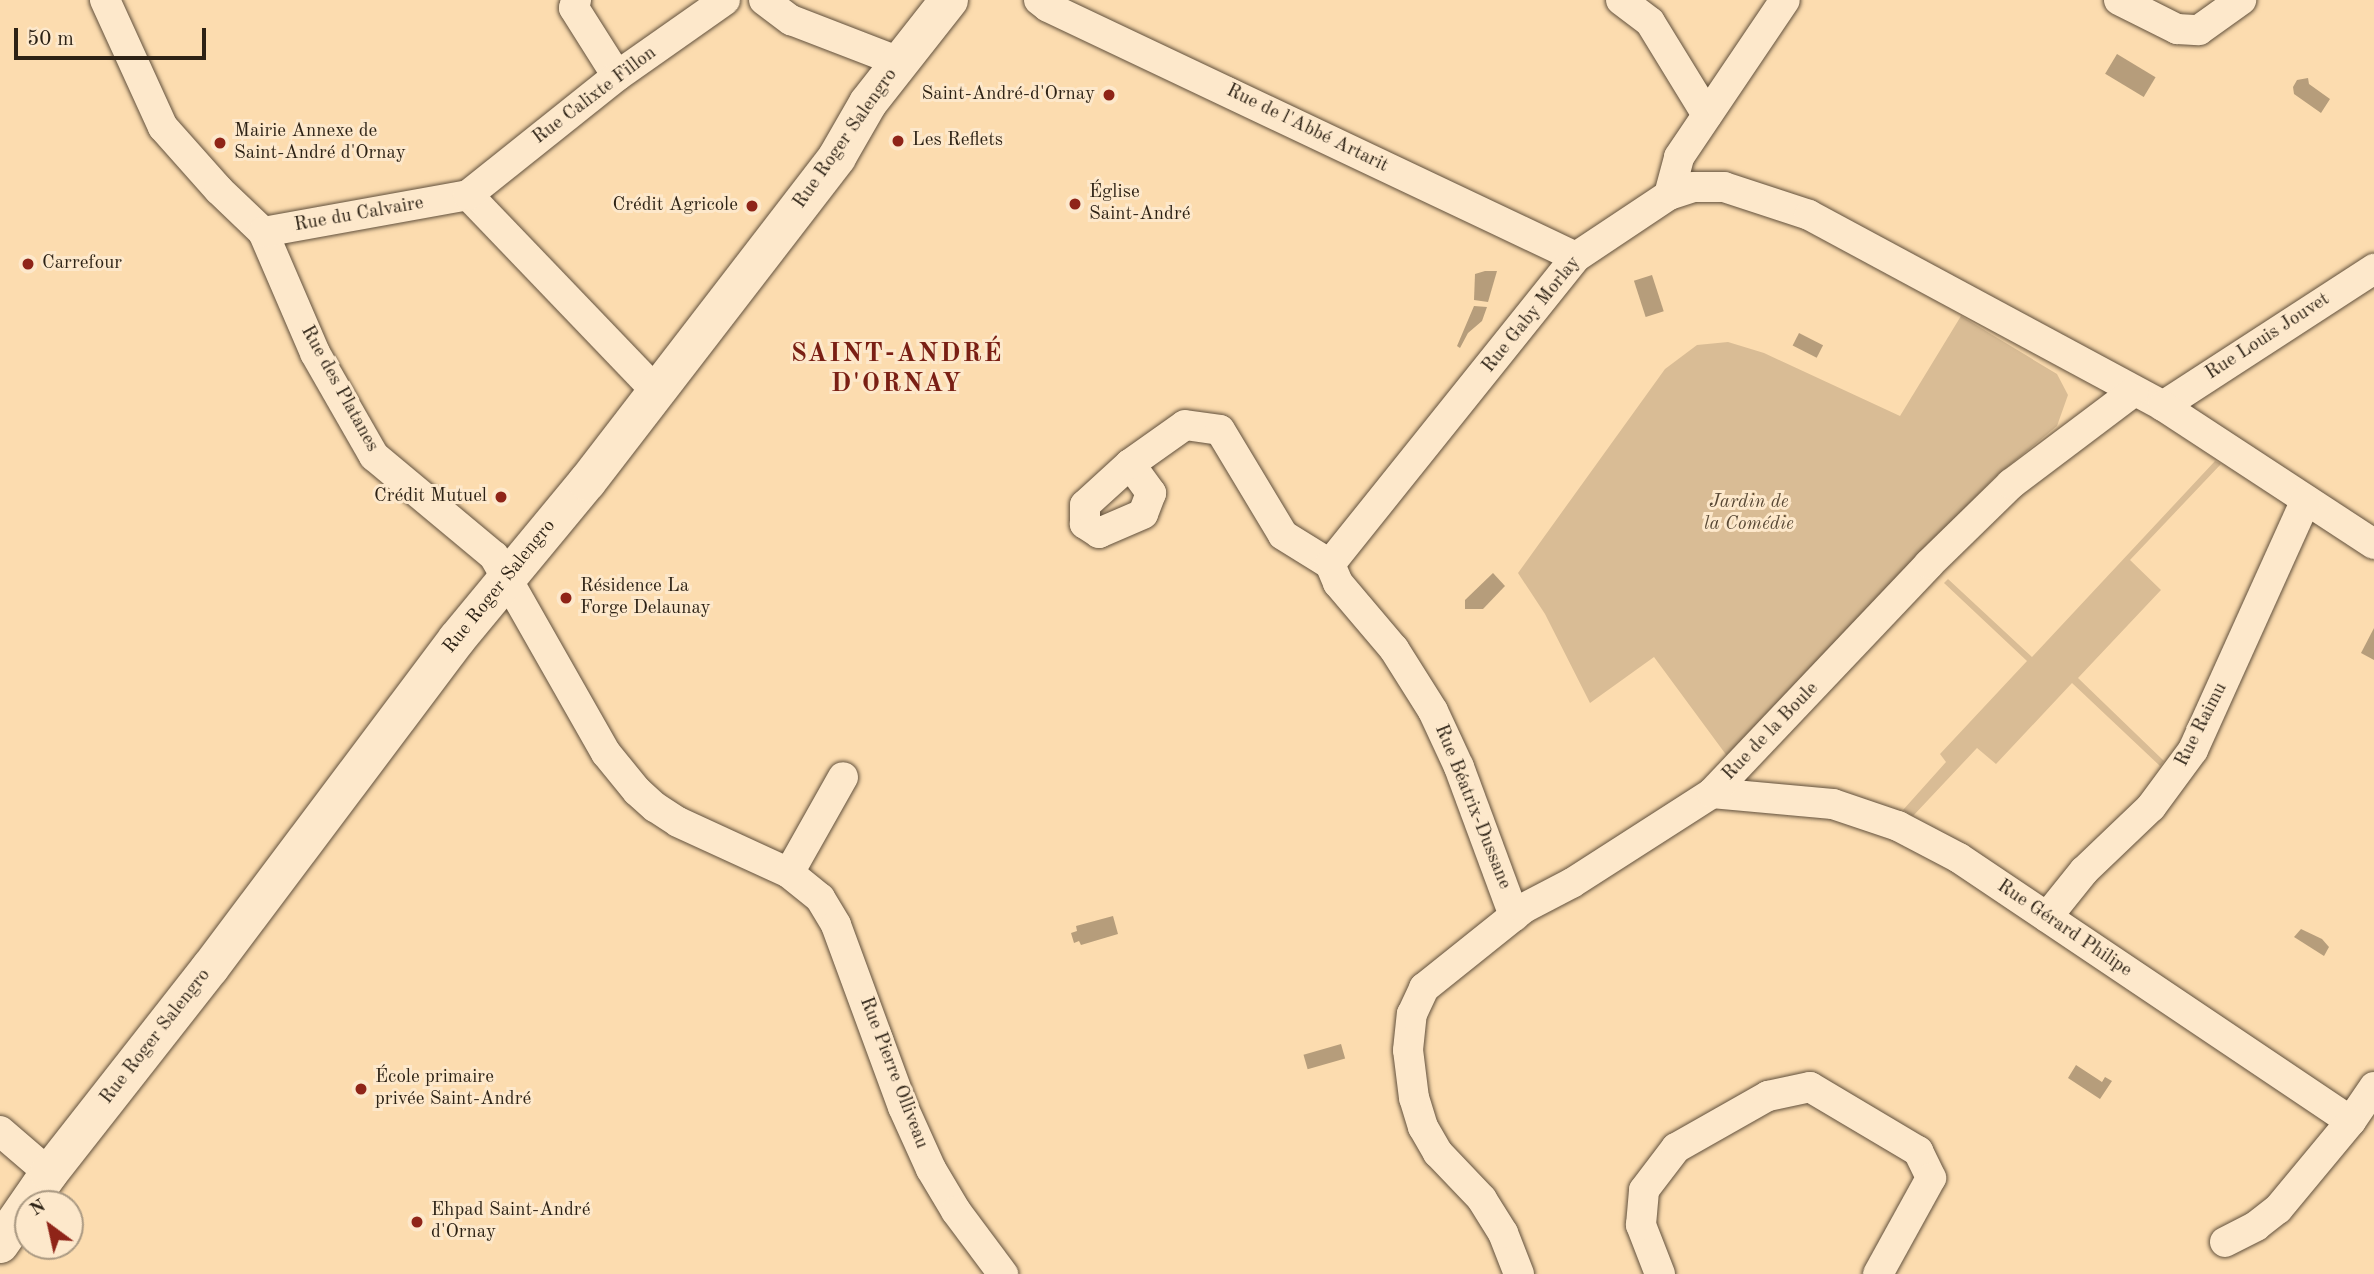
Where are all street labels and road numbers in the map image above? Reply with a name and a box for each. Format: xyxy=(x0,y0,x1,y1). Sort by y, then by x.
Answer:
street label: Rue Calixte Fillon xyxy=(529,42,661,150)
street label: Rue Roger Salengro xyxy=(789,65,903,213)
street label: Rue de l'Abbé Artarit xyxy=(1222,80,1392,178)
street label: Rue du Calvaire xyxy=(293,192,425,238)
street label: Rue Gaby Morlay xyxy=(1478,252,1586,378)
street label: Rue Louis Jouvet xyxy=(2202,288,2334,386)
street label: Rue des Platanes xyxy=(295,322,383,456)
street label: Rue Roger Salengro xyxy=(439,515,561,659)
street label: Rue de la Boule xyxy=(1718,678,1824,786)
street label: Rue Raimu xyxy=(2171,679,2233,771)
street label: Rue Béatrix-Dussane xyxy=(1429,721,1515,893)
street label: Rue Gérard Philipe xyxy=(1992,875,2136,983)
street label: Rue Roger Salengro xyxy=(96,965,216,1109)
street label: Rue Pierre Olliveau xyxy=(854,994,932,1152)

